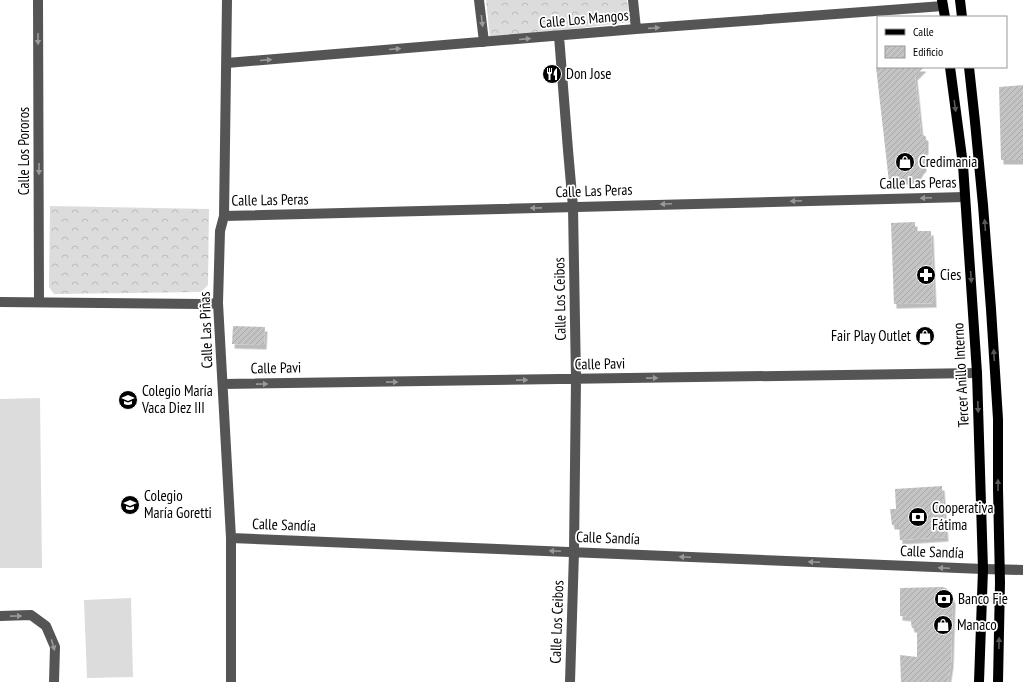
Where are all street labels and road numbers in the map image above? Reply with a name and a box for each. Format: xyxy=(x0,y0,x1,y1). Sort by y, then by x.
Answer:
street label: Calle Los Mangos xyxy=(539,5,629,32)
street label: Calle Los Pororos xyxy=(14,107,33,195)
street label: Calle Las Peras xyxy=(879,172,957,193)
street label: Calle Las Peras xyxy=(555,180,633,201)
street label: Calle Las Peras xyxy=(231,189,309,210)
street label: Calle Los Ceibos xyxy=(549,257,570,341)
street label: Calle Las Piñas xyxy=(195,291,216,369)
street label: Tercer Anillo Interno xyxy=(948,322,973,428)
street label: Calle Pavi xyxy=(575,354,625,373)
street label: Calle Pavi xyxy=(251,358,301,377)
street label: Calle Sandía xyxy=(252,514,316,535)
street label: Calle Sandía xyxy=(576,527,640,548)
street label: Calle Sandía xyxy=(900,541,964,562)
street label: Calle Los Ceibos xyxy=(546,580,567,664)

